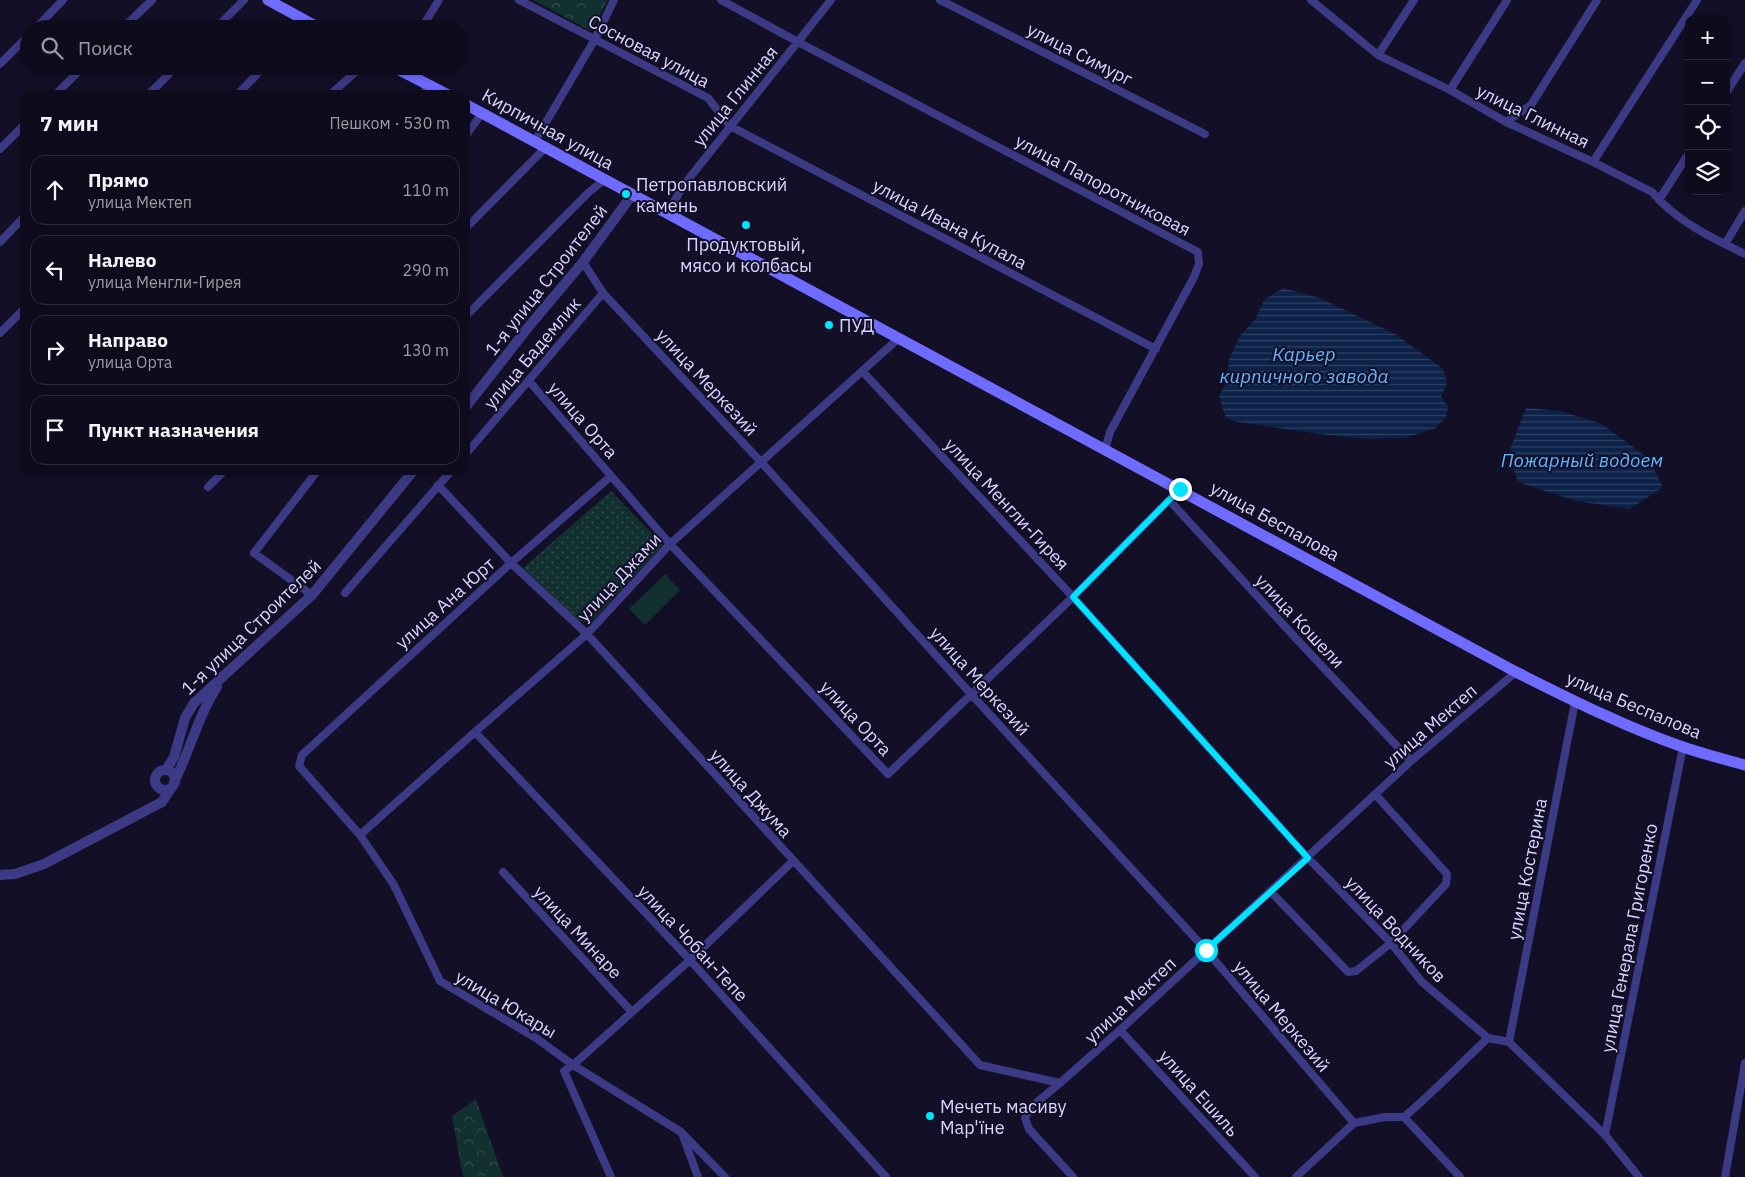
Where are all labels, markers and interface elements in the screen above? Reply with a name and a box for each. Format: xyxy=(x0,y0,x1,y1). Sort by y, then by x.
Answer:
street label: Сосновая улица xyxy=(584,9,714,93)
map controls xyxy=(1685,15,1730,195)
button: + xyxy=(1685,15,1730,60)
street label: улица Симург xyxy=(1023,18,1137,91)
search box xyxy=(20,20,470,75)
icon: search xyxy=(38,34,66,62)
text: Поиск xyxy=(78,36,133,60)
street label: улица Глинная xyxy=(687,41,783,151)
button: − xyxy=(1685,60,1730,105)
street label: улица Глинная xyxy=(1473,79,1593,153)
street label: Кирпичная улица xyxy=(478,83,618,175)
button: locate xyxy=(1685,105,1730,150)
text: 7 мин xyxy=(40,109,99,137)
text: Пешком · 530 m xyxy=(329,113,450,133)
street label: улица Папоротниковая xyxy=(1011,129,1195,241)
button: layers xyxy=(1685,150,1730,195)
text: Прямо xyxy=(88,168,149,192)
place label: Петропавловский камень xyxy=(636,173,787,217)
street label: улица Ивана Купала xyxy=(869,174,1031,275)
icon: ahead xyxy=(41,176,69,204)
text: 110 m xyxy=(402,180,449,200)
marker: Петропавловский камень xyxy=(620,188,632,200)
text: улица Мектеп xyxy=(88,192,192,212)
street label: 1-я улица Строителей xyxy=(480,200,612,360)
marker: Продуктовый, мясо и колбасы xyxy=(740,219,752,231)
place label: Продуктовый, мясо и колбасы xyxy=(680,233,812,277)
text: Налево xyxy=(88,248,157,272)
icon: left xyxy=(41,256,69,284)
text: 290 m xyxy=(402,260,449,280)
text: улица Менгли-Гирея xyxy=(88,272,242,292)
street label: улица Бадемлик xyxy=(478,292,586,414)
place label: ПУД xyxy=(839,314,874,337)
marker: ПУД xyxy=(823,319,835,331)
street label: улица Меркезий xyxy=(651,323,763,441)
text: Направо xyxy=(88,328,168,352)
icon: right xyxy=(41,336,69,364)
text: 130 m xyxy=(402,340,449,360)
water label: Карьер кирпичного завода xyxy=(1219,342,1389,388)
text: улица Орта xyxy=(88,352,172,372)
street label: улица Орта xyxy=(543,377,623,464)
icon: arrive xyxy=(41,416,69,444)
text: Пункт назначения xyxy=(88,418,259,442)
street label: улица Менгли-Гирея xyxy=(940,433,1074,575)
water label: Пожарный водоем xyxy=(1501,448,1663,472)
street label: улица Беспалова xyxy=(1206,476,1344,566)
route end xyxy=(1169,478,1192,501)
street label: улица Джами xyxy=(572,528,666,626)
street label: улица Ана Юрт xyxy=(390,552,500,654)
street label: 1-я улица Строителей xyxy=(176,554,326,700)
street label: улица Кошели xyxy=(1250,569,1350,673)
street label: улица Меркезий xyxy=(925,622,1035,740)
street label: улица Беспалова xyxy=(1563,666,1705,744)
street label: улица Орта xyxy=(815,675,897,761)
street label: улица Мектеп xyxy=(1378,679,1482,773)
street label: улица Джума xyxy=(705,744,797,843)
street label: улица Костерина xyxy=(1502,796,1552,942)
street label: улица Генерала Григоренко xyxy=(1595,821,1663,1055)
street label: улица Водников xyxy=(1341,871,1451,987)
street label: улица Минаре xyxy=(529,880,627,984)
street label: улица Чобан-Тепе xyxy=(633,880,753,1006)
route start xyxy=(1195,939,1218,962)
street label: улица Мектеп xyxy=(1079,952,1181,1048)
street label: улица Меркезий xyxy=(1229,955,1335,1077)
street label: улица Юкары xyxy=(451,965,561,1043)
street label: улица Ешиль xyxy=(1154,1045,1244,1141)
place label: Мечеть масиву Мар'їне xyxy=(940,1095,1067,1139)
marker: Мечеть масиву Мар'їне xyxy=(924,1110,936,1122)

